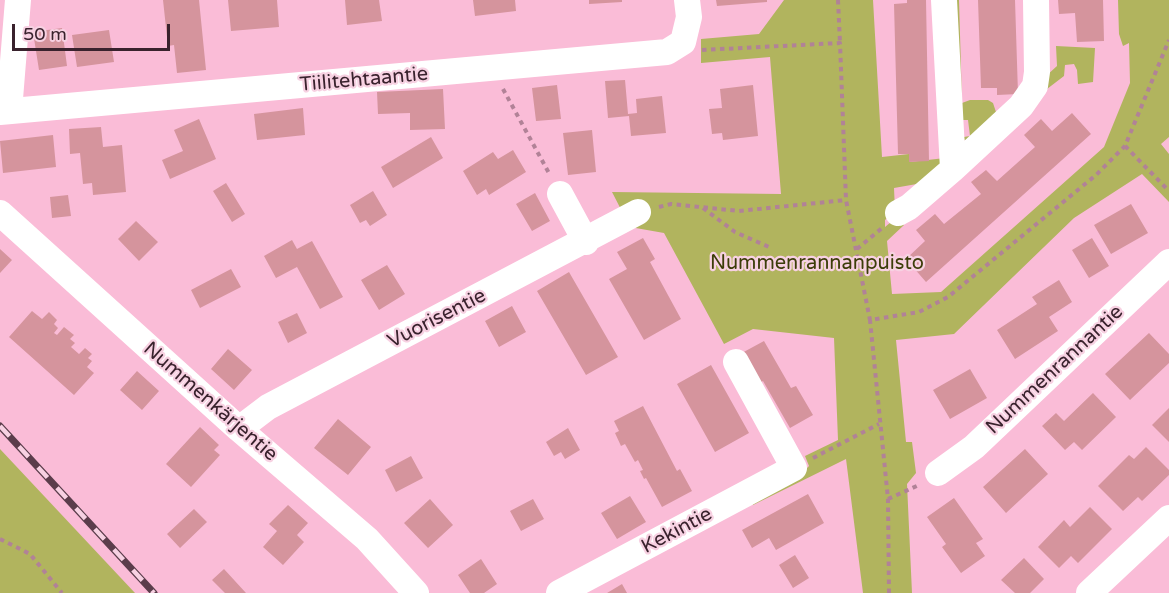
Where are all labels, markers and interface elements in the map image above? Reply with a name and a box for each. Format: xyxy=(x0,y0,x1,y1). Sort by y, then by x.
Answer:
scale bar xyxy=(15,12,172,50)
text: 50 m xyxy=(23,23,67,45)
street label: Tiilitehtaantie xyxy=(299,62,429,98)
park label: Nummenrannanpuisto xyxy=(710,252,924,276)
street label: Vuorisentie xyxy=(384,284,490,354)
street label: Nummenrannantie xyxy=(982,300,1128,440)
street label: Nummenkärjentie xyxy=(138,337,282,467)
street label: Kekintie xyxy=(638,502,716,560)

